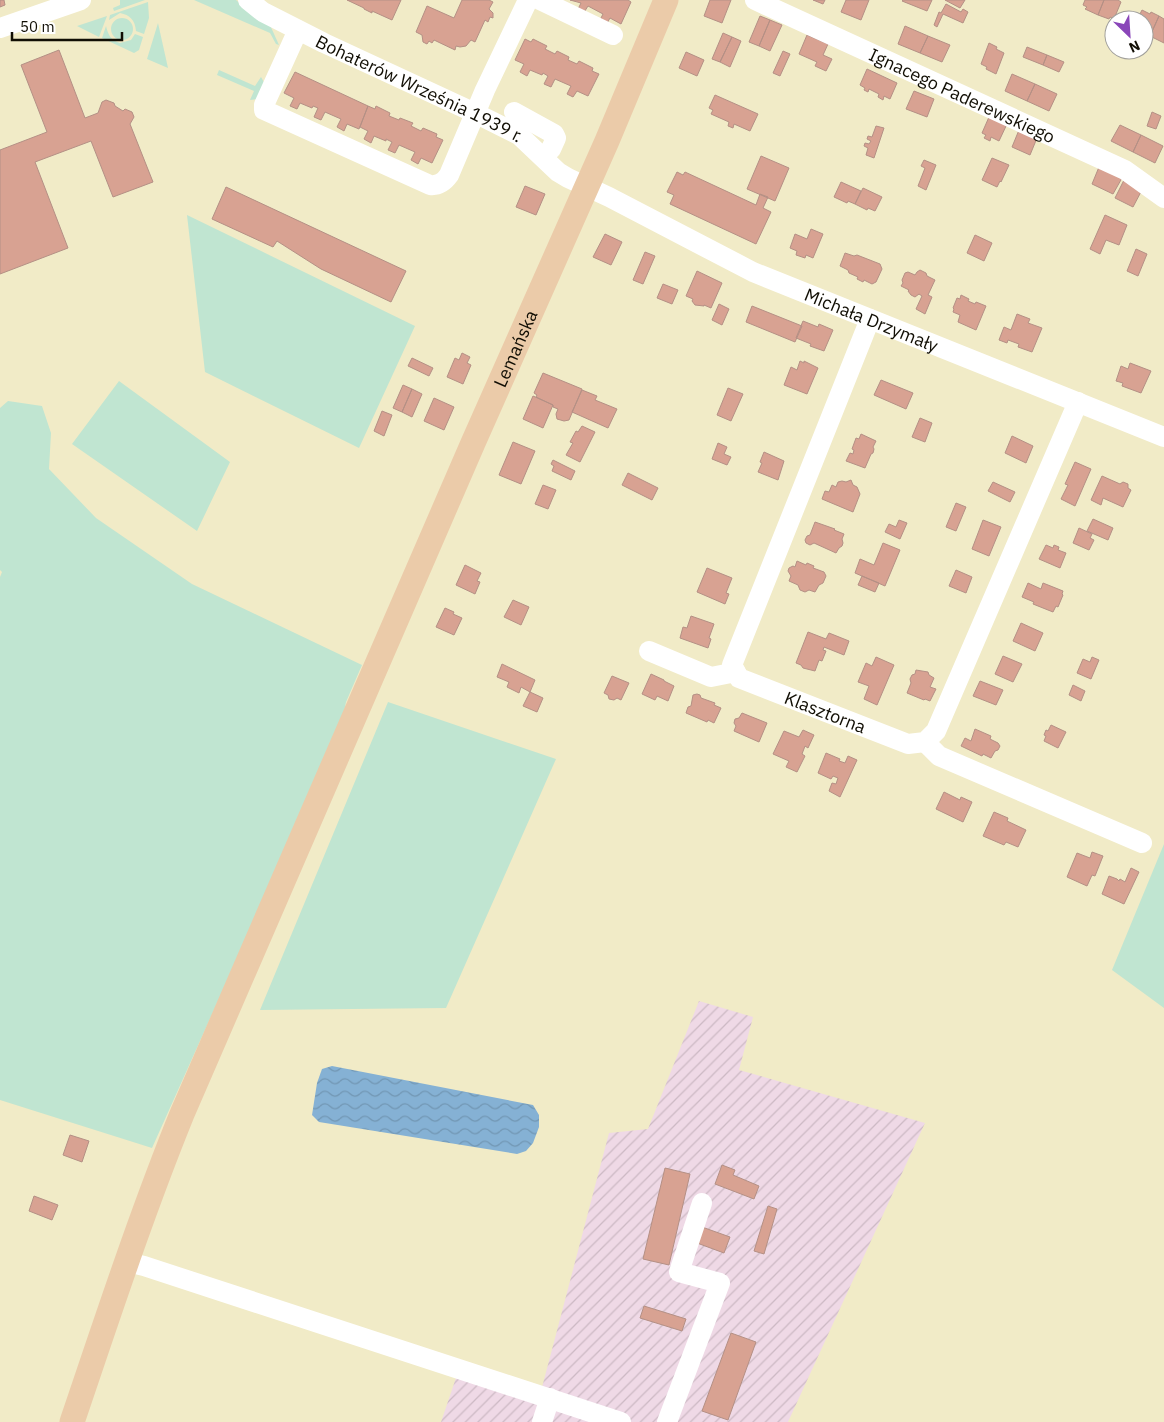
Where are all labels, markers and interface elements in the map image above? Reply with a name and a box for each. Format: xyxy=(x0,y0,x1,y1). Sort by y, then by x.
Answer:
scale bar xyxy=(12,10,122,42)
north arrow xyxy=(1104,10,1154,60)
text: 50 m xyxy=(20,17,55,36)
street label: Bohaterów Września 1939 r. xyxy=(312,29,530,147)
text: N xyxy=(1126,36,1143,57)
street label: Ignacego Paderewskiego xyxy=(866,43,1059,148)
street label: Michała Drzymały xyxy=(801,282,942,357)
street label: Lemańska xyxy=(488,306,542,391)
street label: Klasztorna xyxy=(781,685,870,738)

